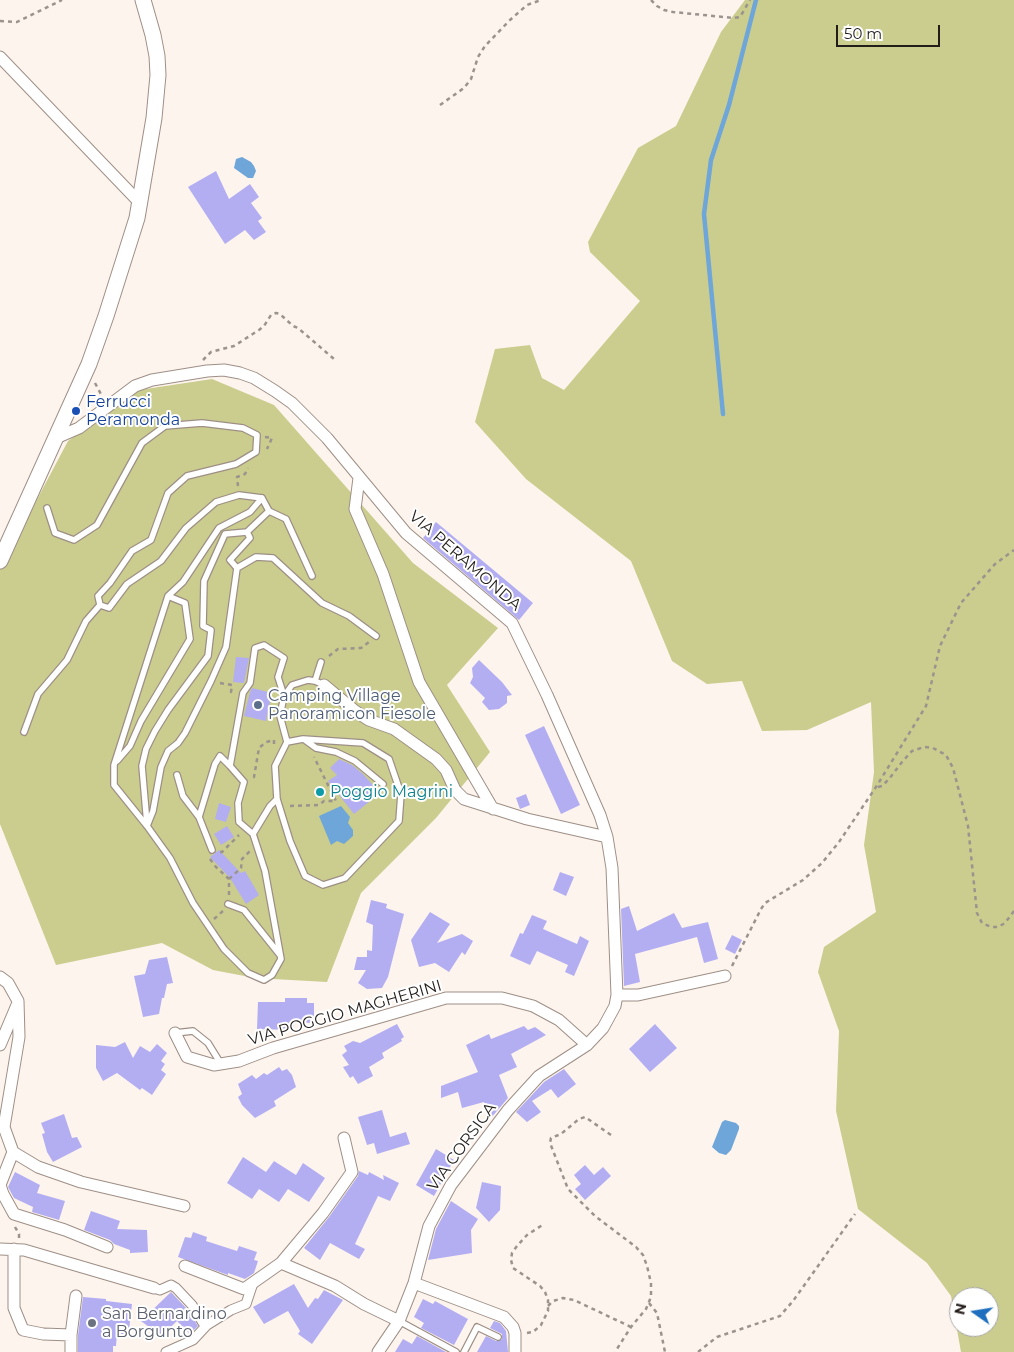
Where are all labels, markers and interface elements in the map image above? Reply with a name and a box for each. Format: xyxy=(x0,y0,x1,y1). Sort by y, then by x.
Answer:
scale bar xyxy=(839,15,943,47)
text: 50 m xyxy=(844,24,882,43)
place label: Ferrucci Peramonda xyxy=(86,392,180,430)
marker: Ferrucci Peramonda xyxy=(70,405,82,417)
street label: VIA PERAMONDA xyxy=(405,507,525,615)
place label: Camping Village Panoramicon Fiesole xyxy=(268,686,436,724)
marker: Camping Village Panoramicon Fiesole xyxy=(252,699,264,711)
place label: Poggio Magrini xyxy=(330,782,453,802)
marker: Poggio Magrini xyxy=(314,786,326,798)
street label: VIA POGGIO MAGHERINI xyxy=(246,976,444,1050)
street label: VIA CORSICA xyxy=(424,1099,500,1195)
north arrow xyxy=(949,1287,999,1337)
text: N xyxy=(950,1301,970,1316)
place label: San Bernardino a Borgunto xyxy=(102,1304,227,1342)
marker: San Bernardino a Borgunto xyxy=(86,1317,98,1329)

